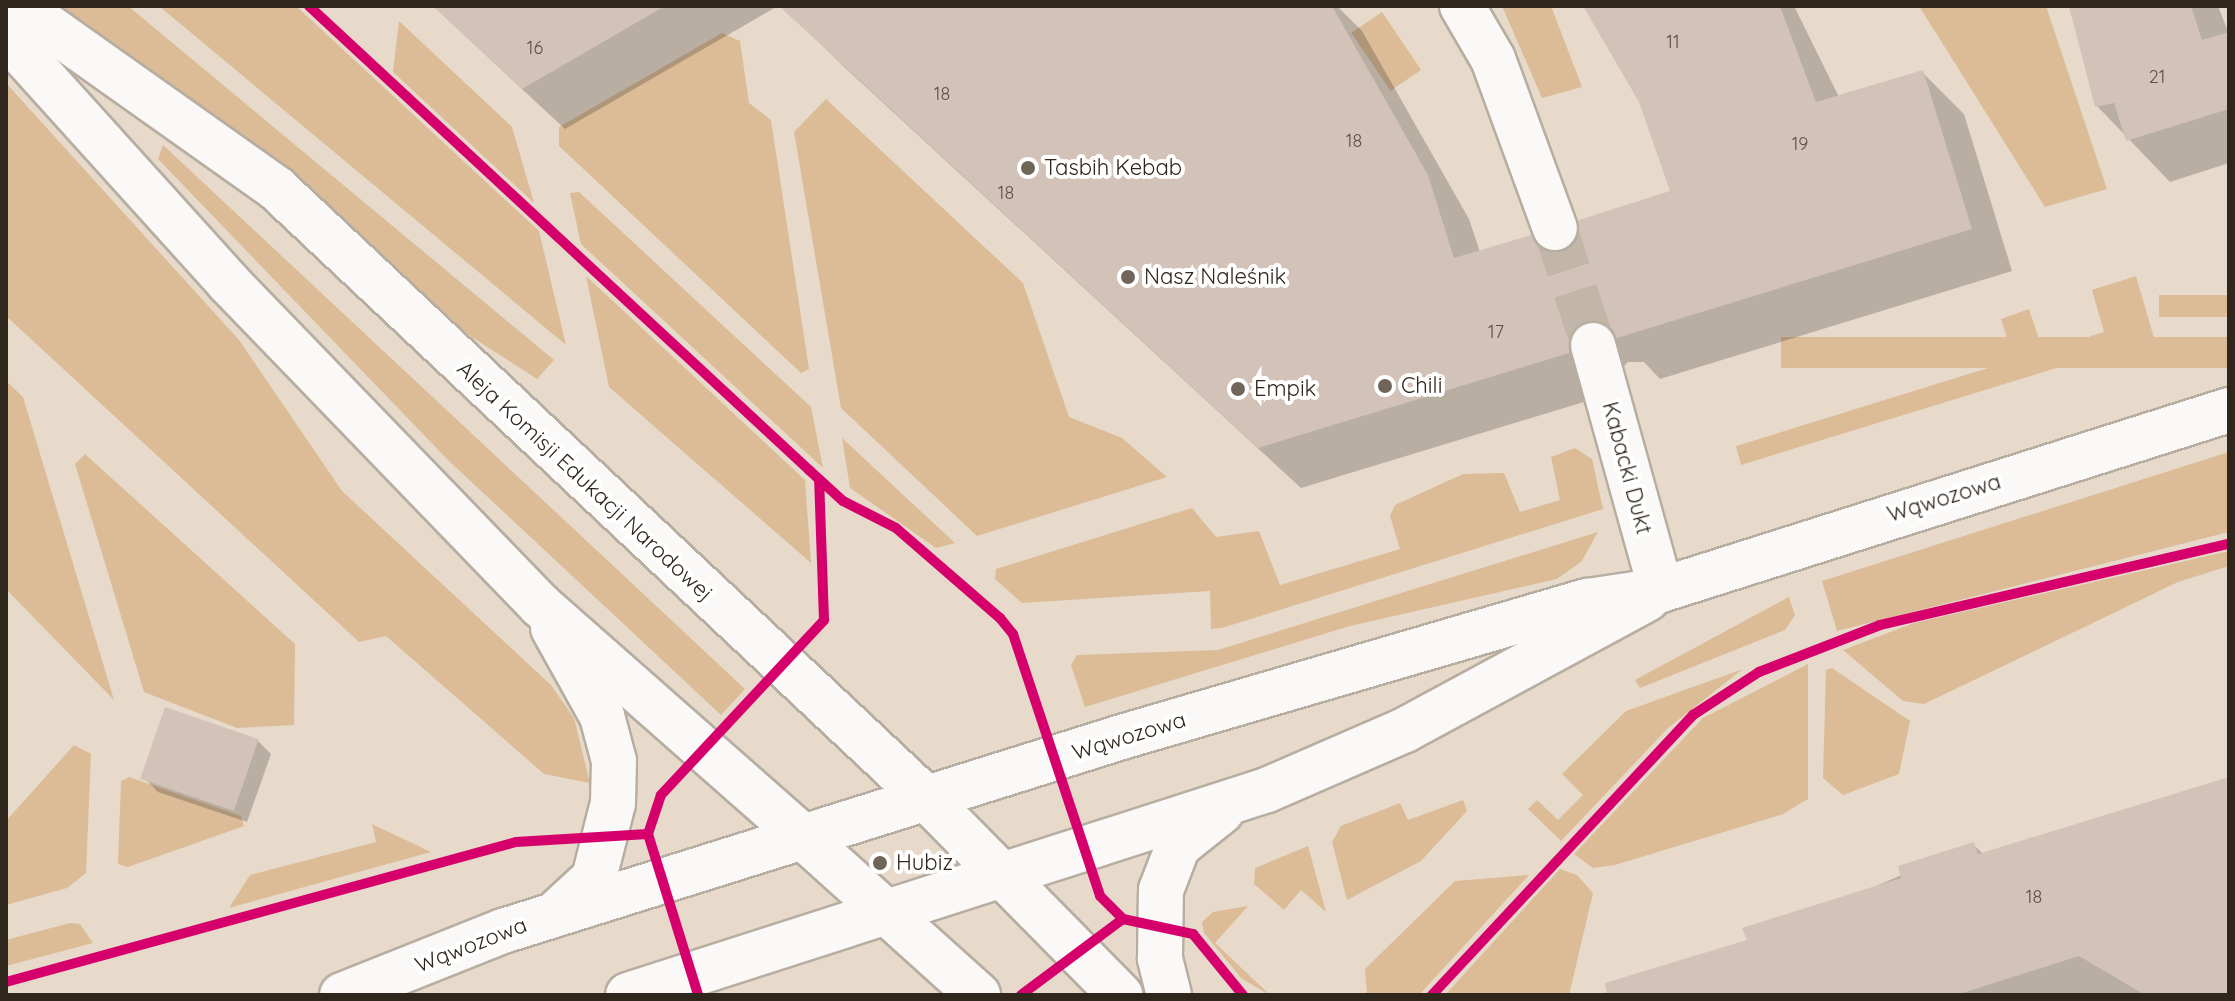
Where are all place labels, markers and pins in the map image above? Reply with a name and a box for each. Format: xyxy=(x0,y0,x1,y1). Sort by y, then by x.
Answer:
place label: Tasbih Kebab xyxy=(1044,155,1182,181)
marker: Tasbih Kebab xyxy=(1019,159,1037,177)
place label: Nasz Naleśnik xyxy=(1144,264,1286,290)
marker: Nasz Naleśnik xyxy=(1119,268,1137,286)
place label: Chili xyxy=(1401,373,1442,399)
place label: Empik xyxy=(1254,376,1316,402)
marker: Chili xyxy=(1376,377,1394,395)
marker: Empik xyxy=(1229,380,1247,398)
place label: Hubiz xyxy=(896,850,953,876)
marker: Hubiz xyxy=(871,854,889,872)

